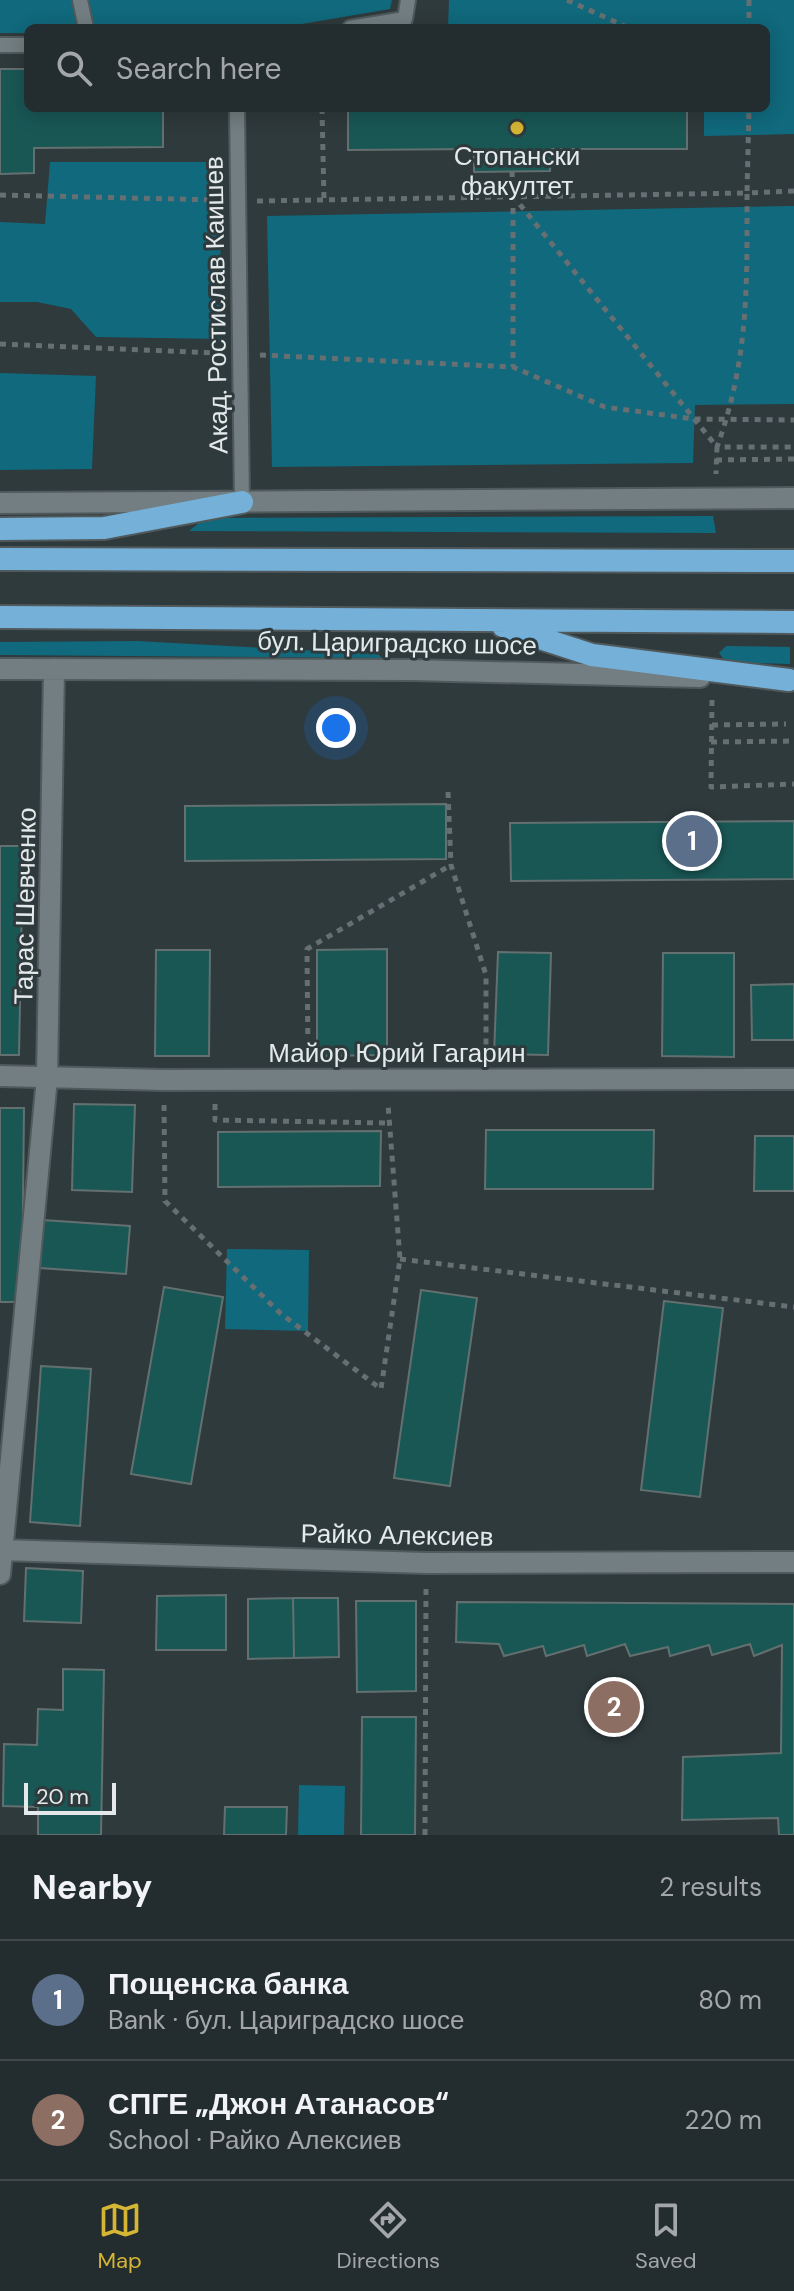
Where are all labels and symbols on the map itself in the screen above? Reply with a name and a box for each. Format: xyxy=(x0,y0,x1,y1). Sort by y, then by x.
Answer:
marker: Стопански факултет xyxy=(508,119,526,137)
place label: Стопански факултет xyxy=(454,139,580,203)
street label: Акад. Ростислав Каишев xyxy=(196,156,236,454)
street label: бул. Цариградско шосе xyxy=(257,624,537,662)
your location xyxy=(316,708,356,748)
street label: Тарас Шевченко xyxy=(6,807,44,1005)
pin: 1 xyxy=(666,811,718,871)
street label: Майор Юрий Гагарин xyxy=(268,1036,526,1070)
street label: Райко Алексиев xyxy=(300,1516,494,1554)
pin: 2 xyxy=(588,1677,640,1737)
scale bar xyxy=(24,1779,116,1815)

